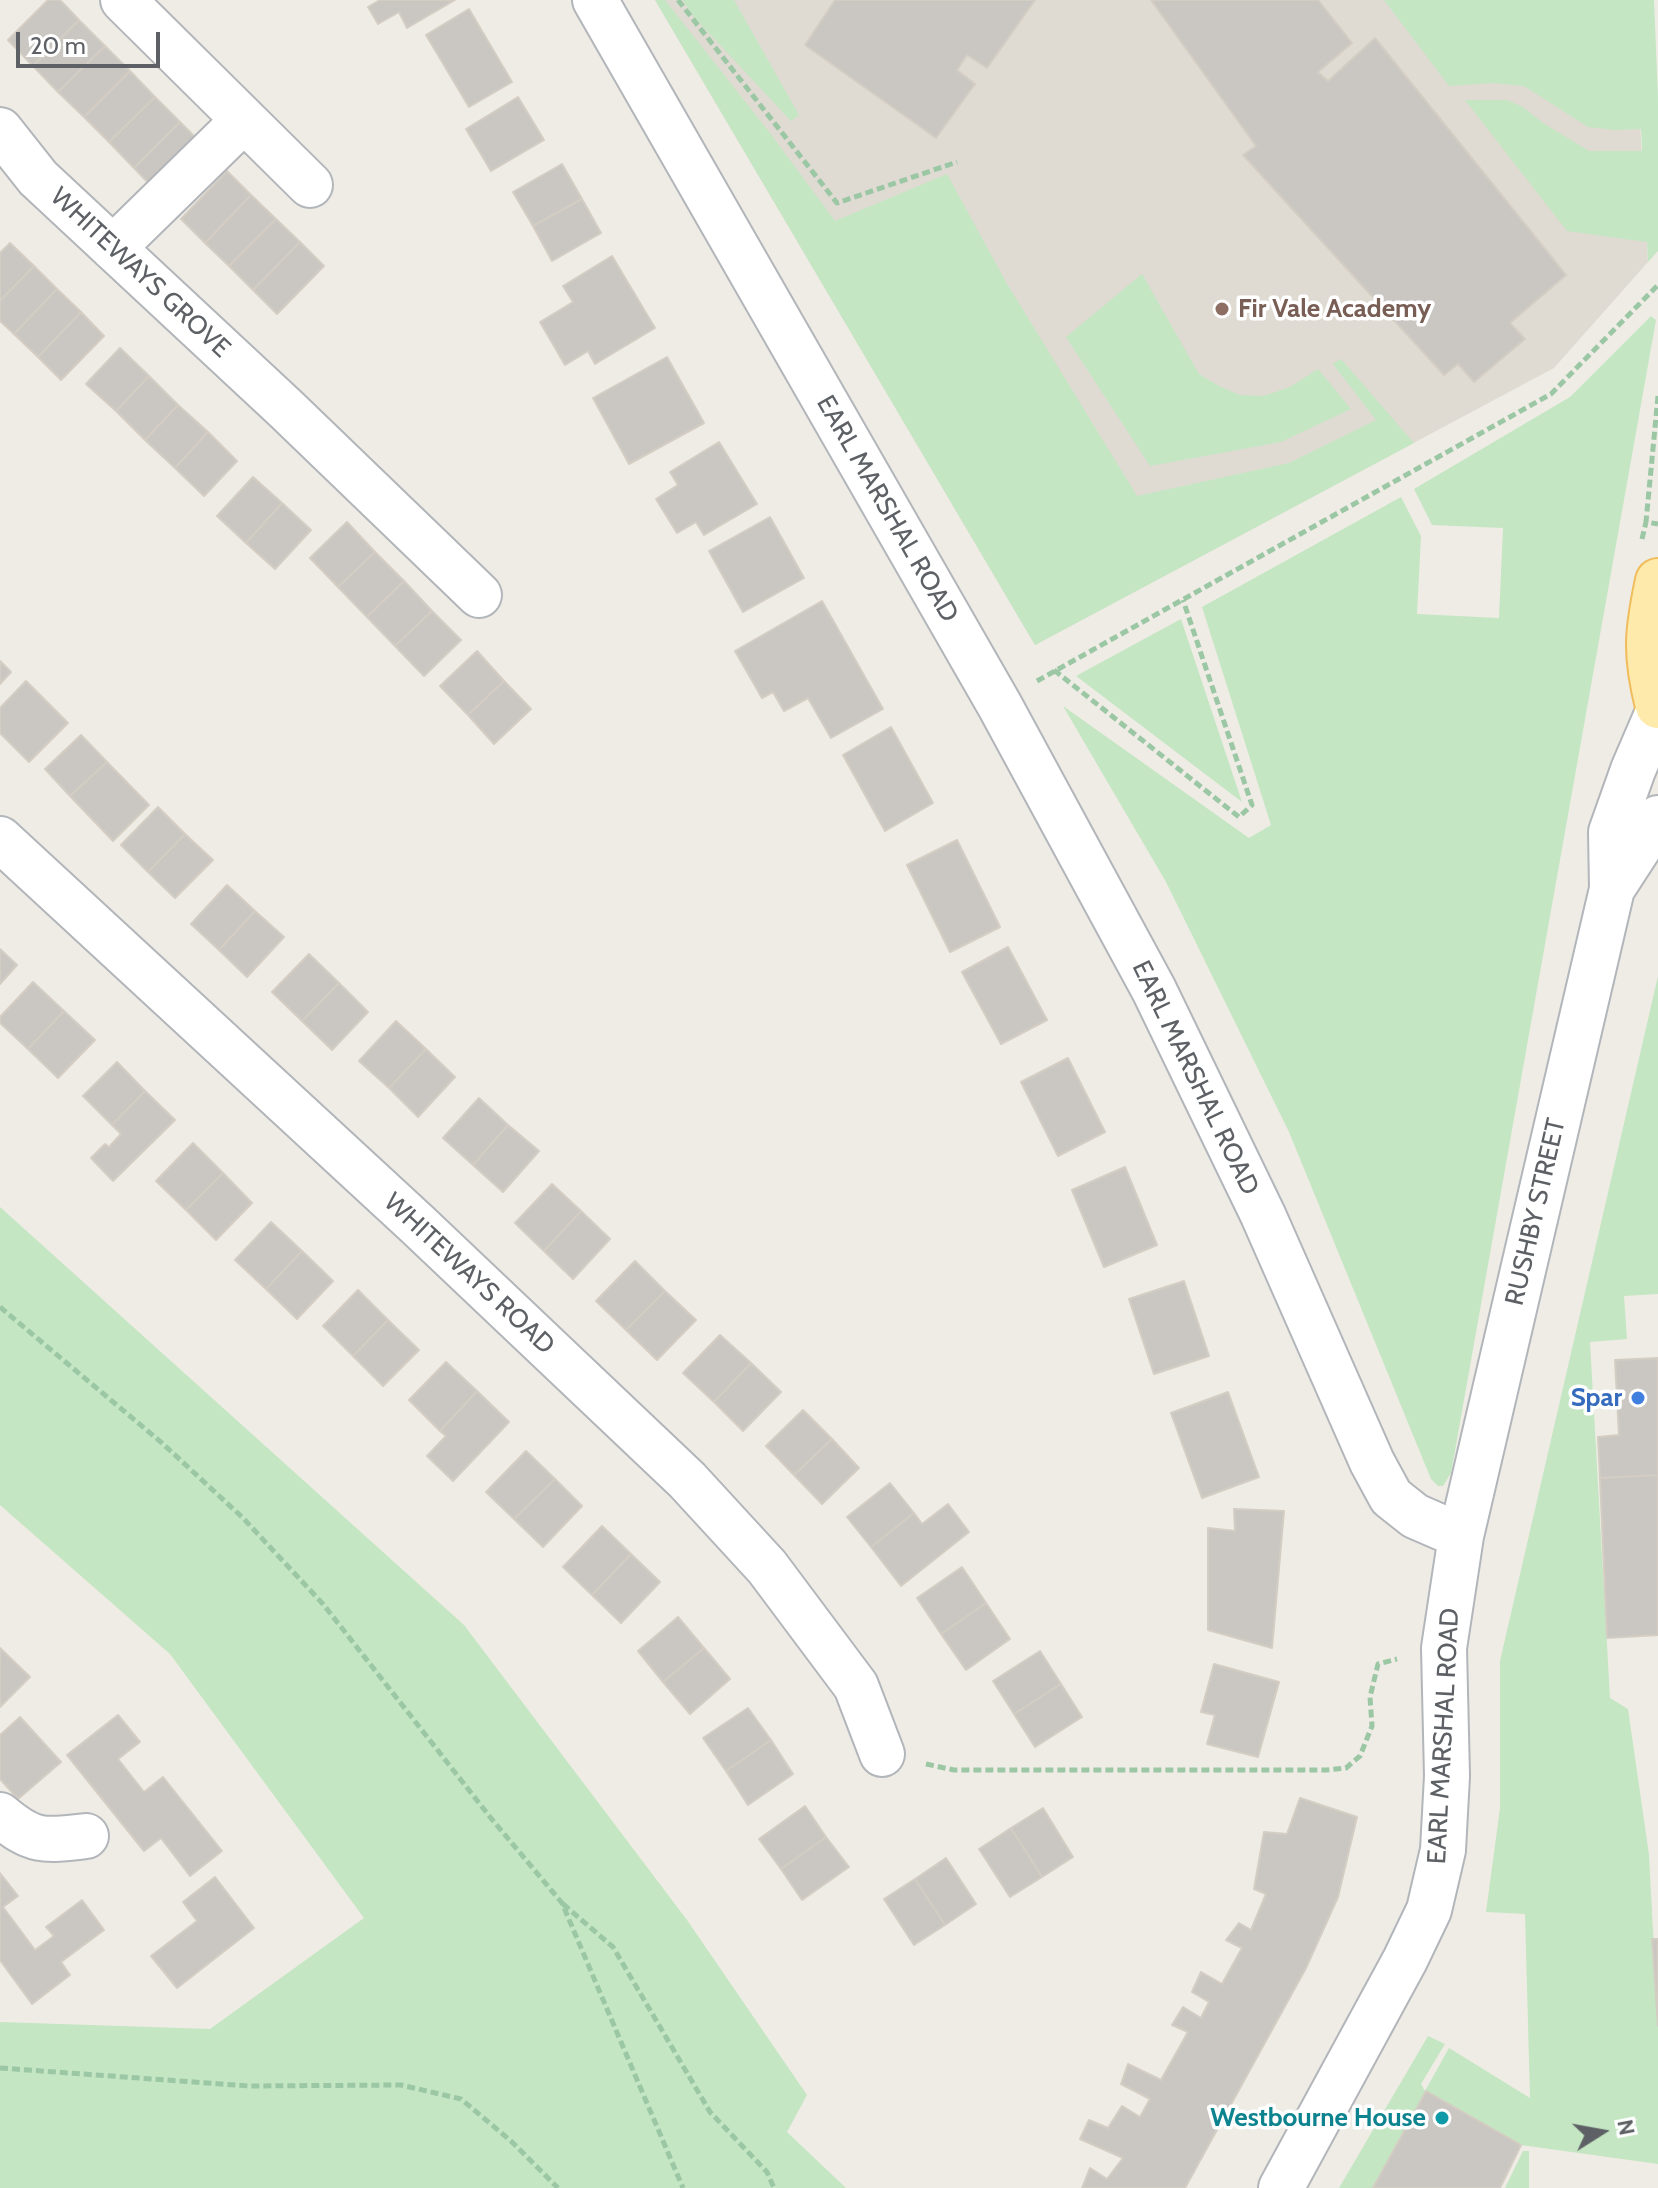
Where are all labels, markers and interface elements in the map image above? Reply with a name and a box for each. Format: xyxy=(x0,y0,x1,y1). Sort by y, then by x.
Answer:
scale bar xyxy=(20,16,164,66)
text: 20 m xyxy=(30,31,86,60)
street label: WHITEWAYS GROVE xyxy=(44,182,236,364)
place label: Fir Vale Academy xyxy=(1238,293,1431,325)
marker: Fir Vale Academy xyxy=(1213,300,1231,318)
street label: EARL MARSHAL ROAD xyxy=(809,390,965,628)
street label: EARL MARSHAL ROAD xyxy=(1125,956,1265,1200)
street label: RUSHBY STREET xyxy=(1499,1116,1573,1308)
street label: WHITEWAYS ROAD xyxy=(377,1187,561,1361)
place label: Spar xyxy=(1571,1382,1622,1414)
marker: Spar xyxy=(1629,1389,1647,1407)
street label: EARL MARSHAL ROAD xyxy=(1422,1607,1466,1865)
north arrow xyxy=(1562,2092,1642,2172)
place label: Westbourne House xyxy=(1210,2102,1426,2134)
marker: Westbourne House xyxy=(1433,2109,1451,2127)
text: N xyxy=(1611,2117,1641,2138)

